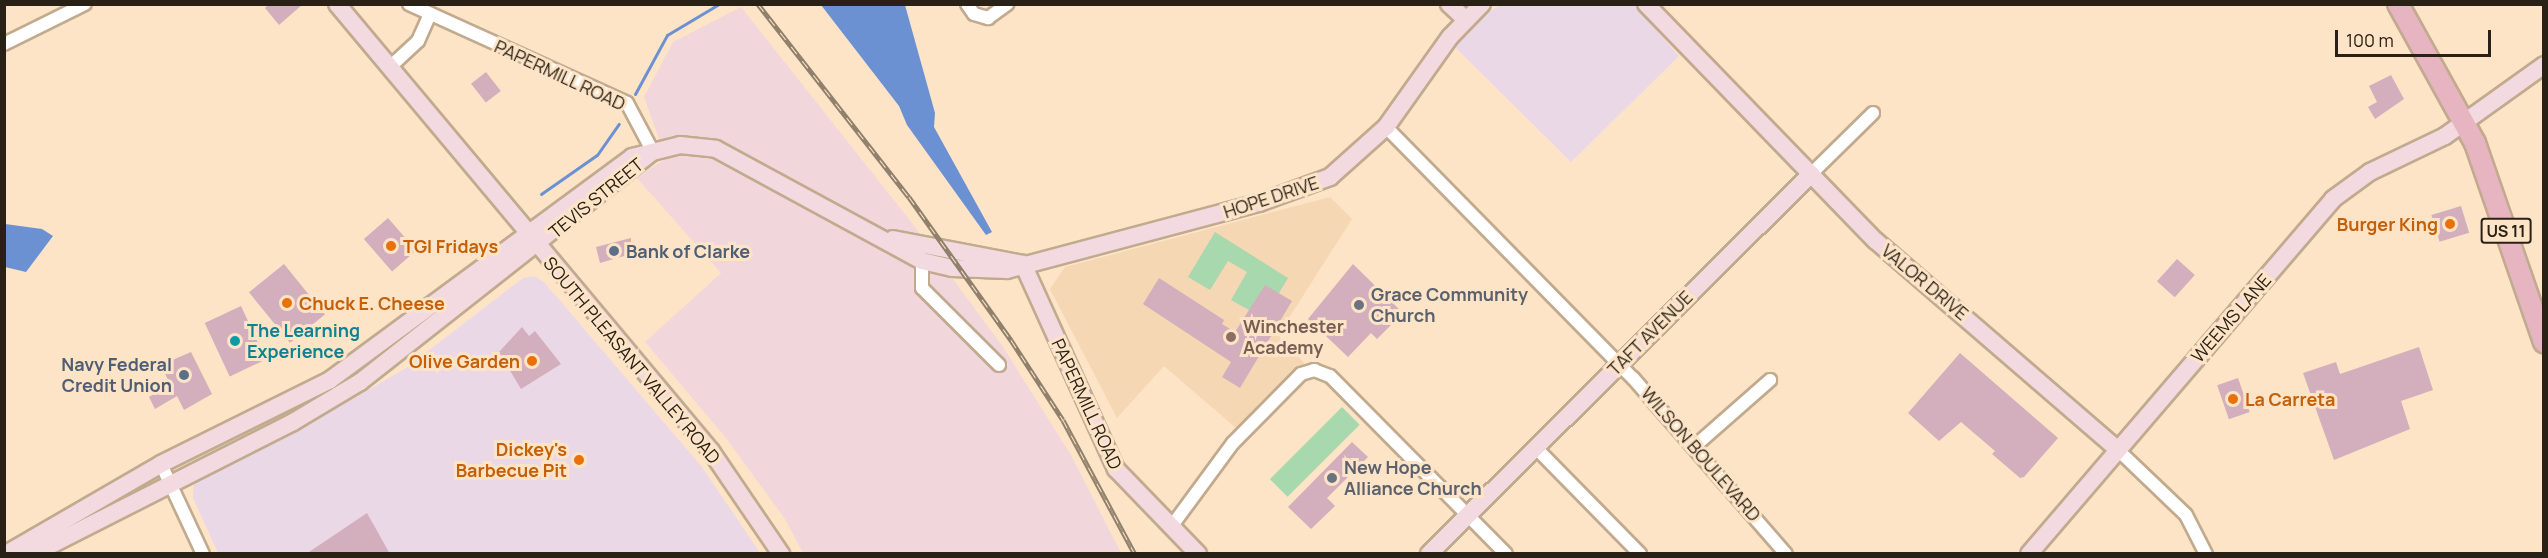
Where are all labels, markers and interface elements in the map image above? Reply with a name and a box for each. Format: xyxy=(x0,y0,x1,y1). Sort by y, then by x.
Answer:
scale bar xyxy=(2338,18,2494,56)
text: 100 m xyxy=(2346,28,2394,52)
street label: PAPERMILL ROAD xyxy=(491,35,629,115)
street label: TEVIS STREET xyxy=(544,153,648,243)
street label: HOPE DRIVE xyxy=(1221,171,1321,223)
place label: Burger King xyxy=(2337,213,2438,235)
marker: Burger King xyxy=(2443,217,2457,231)
road number: US 11 xyxy=(2480,218,2532,244)
place label: TGI Fridays xyxy=(403,235,498,257)
marker: TGI Fridays xyxy=(384,239,398,253)
street label: VALOR DRIVE xyxy=(1877,239,1973,325)
place label: Bank of Clarke xyxy=(626,240,750,262)
marker: Bank of Clarke xyxy=(607,244,621,258)
street label: SOUTH PLEASANT VALLEY ROAD xyxy=(539,252,725,468)
street label: WEEMS LANE xyxy=(2187,269,2275,367)
place label: Grace Community Church xyxy=(1371,284,1528,326)
street label: TAFT AVENUE xyxy=(1603,286,1697,380)
place label: Chuck E. Cheese xyxy=(299,292,445,314)
marker: Chuck E. Cheese xyxy=(280,296,294,310)
marker: Grace Community Church xyxy=(1352,298,1366,312)
place label: Winchester Academy xyxy=(1243,316,1344,358)
place label: The Learning Experience xyxy=(247,320,360,362)
marker: Winchester Academy xyxy=(1224,330,1238,344)
marker: The Learning Experience xyxy=(228,334,242,348)
street label: PAPERMILL ROAD xyxy=(1047,335,1127,473)
place label: Olive Garden xyxy=(409,350,520,372)
place label: Navy Federal Credit Union xyxy=(61,354,172,397)
marker: Olive Garden xyxy=(525,354,539,368)
marker: Navy Federal Credit Union xyxy=(177,368,191,382)
street label: WILSON BOULEVARD xyxy=(1637,382,1765,526)
place label: La Carreta xyxy=(2245,388,2335,410)
marker: La Carreta xyxy=(2226,392,2240,406)
place label: Dickey's Barbecue Pit xyxy=(456,439,567,482)
marker: Dickey's Barbecue Pit xyxy=(572,453,586,467)
place label: New Hope Alliance Church xyxy=(1344,457,1482,500)
marker: New Hope Alliance Church xyxy=(1325,471,1339,485)

